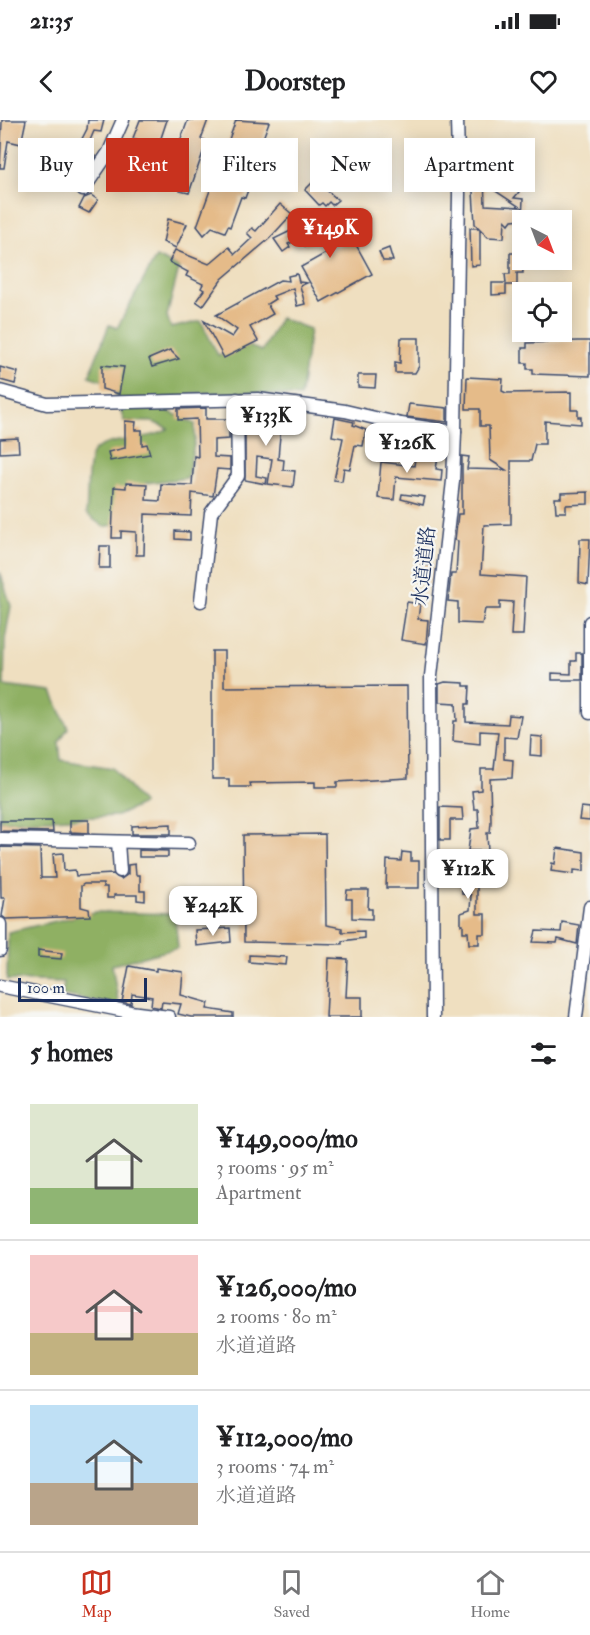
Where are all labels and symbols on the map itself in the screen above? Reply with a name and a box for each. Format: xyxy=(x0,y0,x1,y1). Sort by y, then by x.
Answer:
pin: ¥149K xyxy=(288,208,372,259)
north arrow xyxy=(512,210,572,270)
pin: ¥133K xyxy=(224,396,308,447)
pin: ¥126K xyxy=(365,423,449,474)
street label: 水道道路 xyxy=(407,525,441,607)
pin: ¥112K xyxy=(426,849,510,900)
pin: ¥242K xyxy=(171,886,255,937)
scale bar xyxy=(18,975,147,1002)

